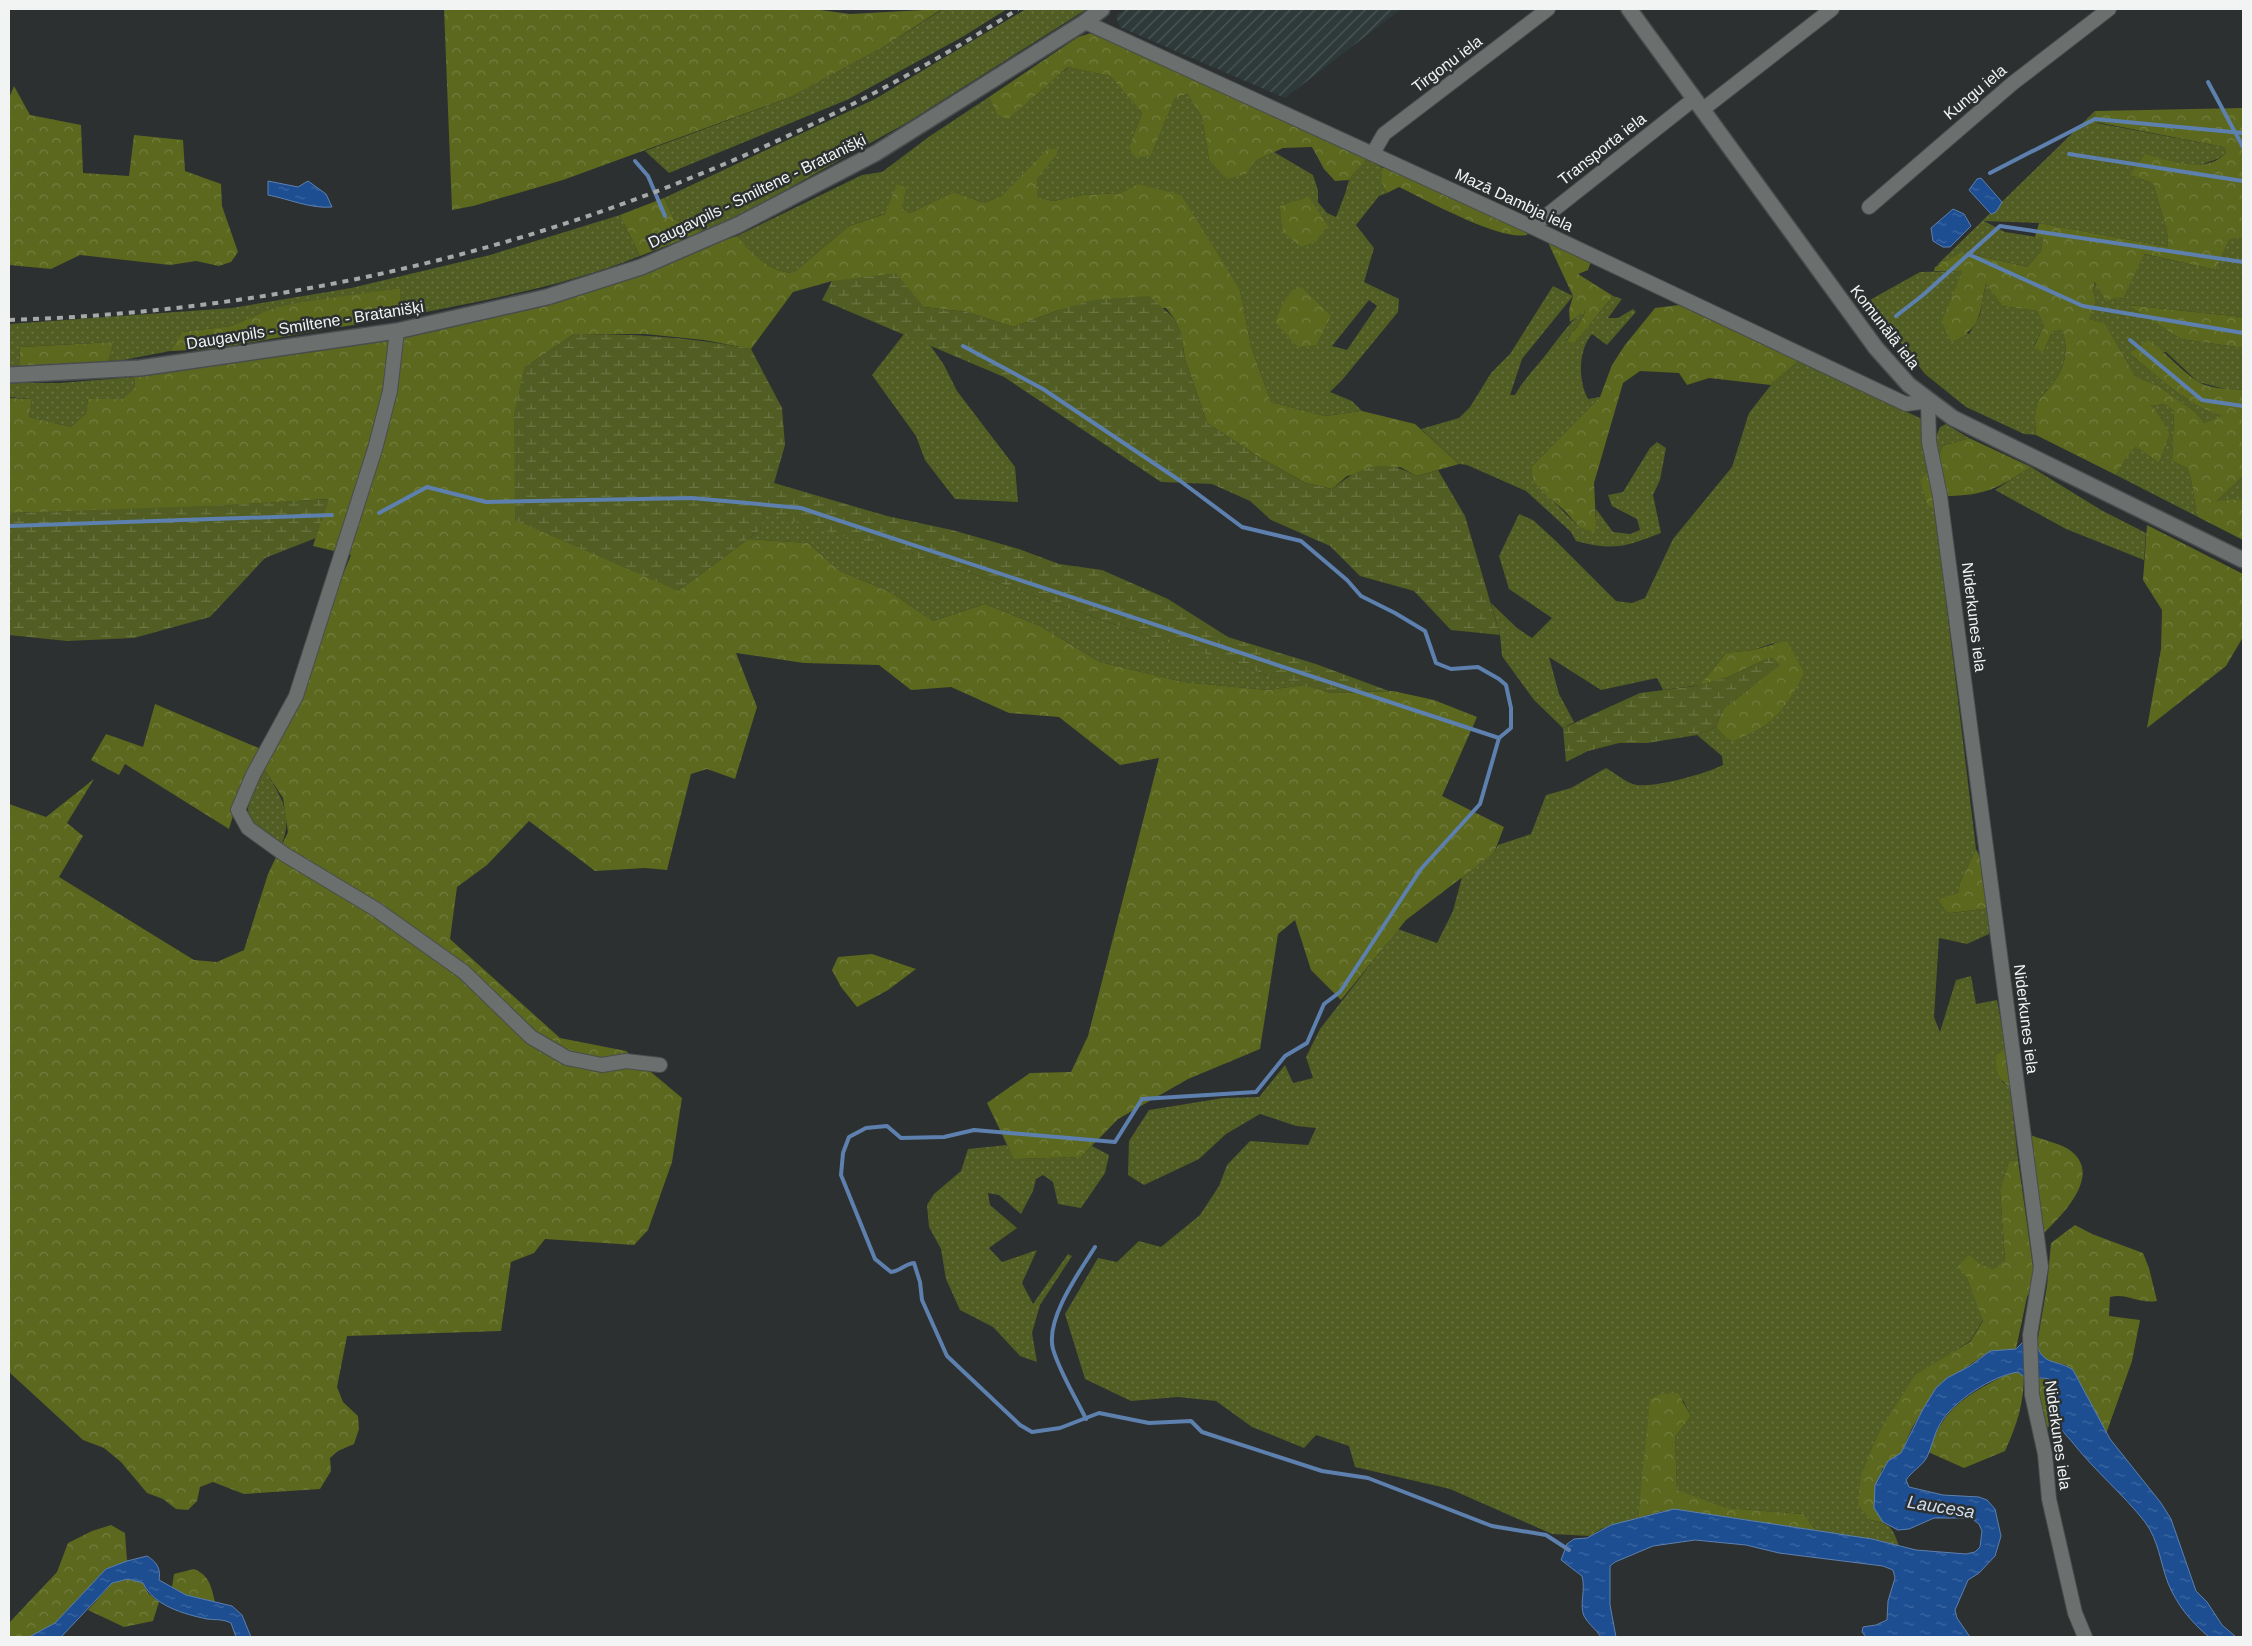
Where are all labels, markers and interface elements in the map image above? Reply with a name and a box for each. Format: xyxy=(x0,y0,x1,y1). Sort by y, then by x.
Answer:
street label: Tirgoņu iela xyxy=(1409,32,1485,96)
street label: Kungu iela xyxy=(1941,61,2010,123)
street label: Transporta iela xyxy=(1555,110,1649,188)
street label: Daugavpils - Smiltene - Bratanišķi xyxy=(645,131,869,251)
street label: Mazā Dambja iela xyxy=(1452,165,1576,235)
street label: Komunālā iela xyxy=(1847,282,1923,372)
street label: Daugavpils - Smiltene - Bratanišķi xyxy=(185,298,425,352)
street label: Niderkunes iela xyxy=(1959,561,1989,673)
street label: Niderkunes iela xyxy=(2011,963,2041,1075)
street label: Niderkunes iela xyxy=(2042,1379,2074,1491)
water label: Laucesa xyxy=(1906,1492,1976,1522)

